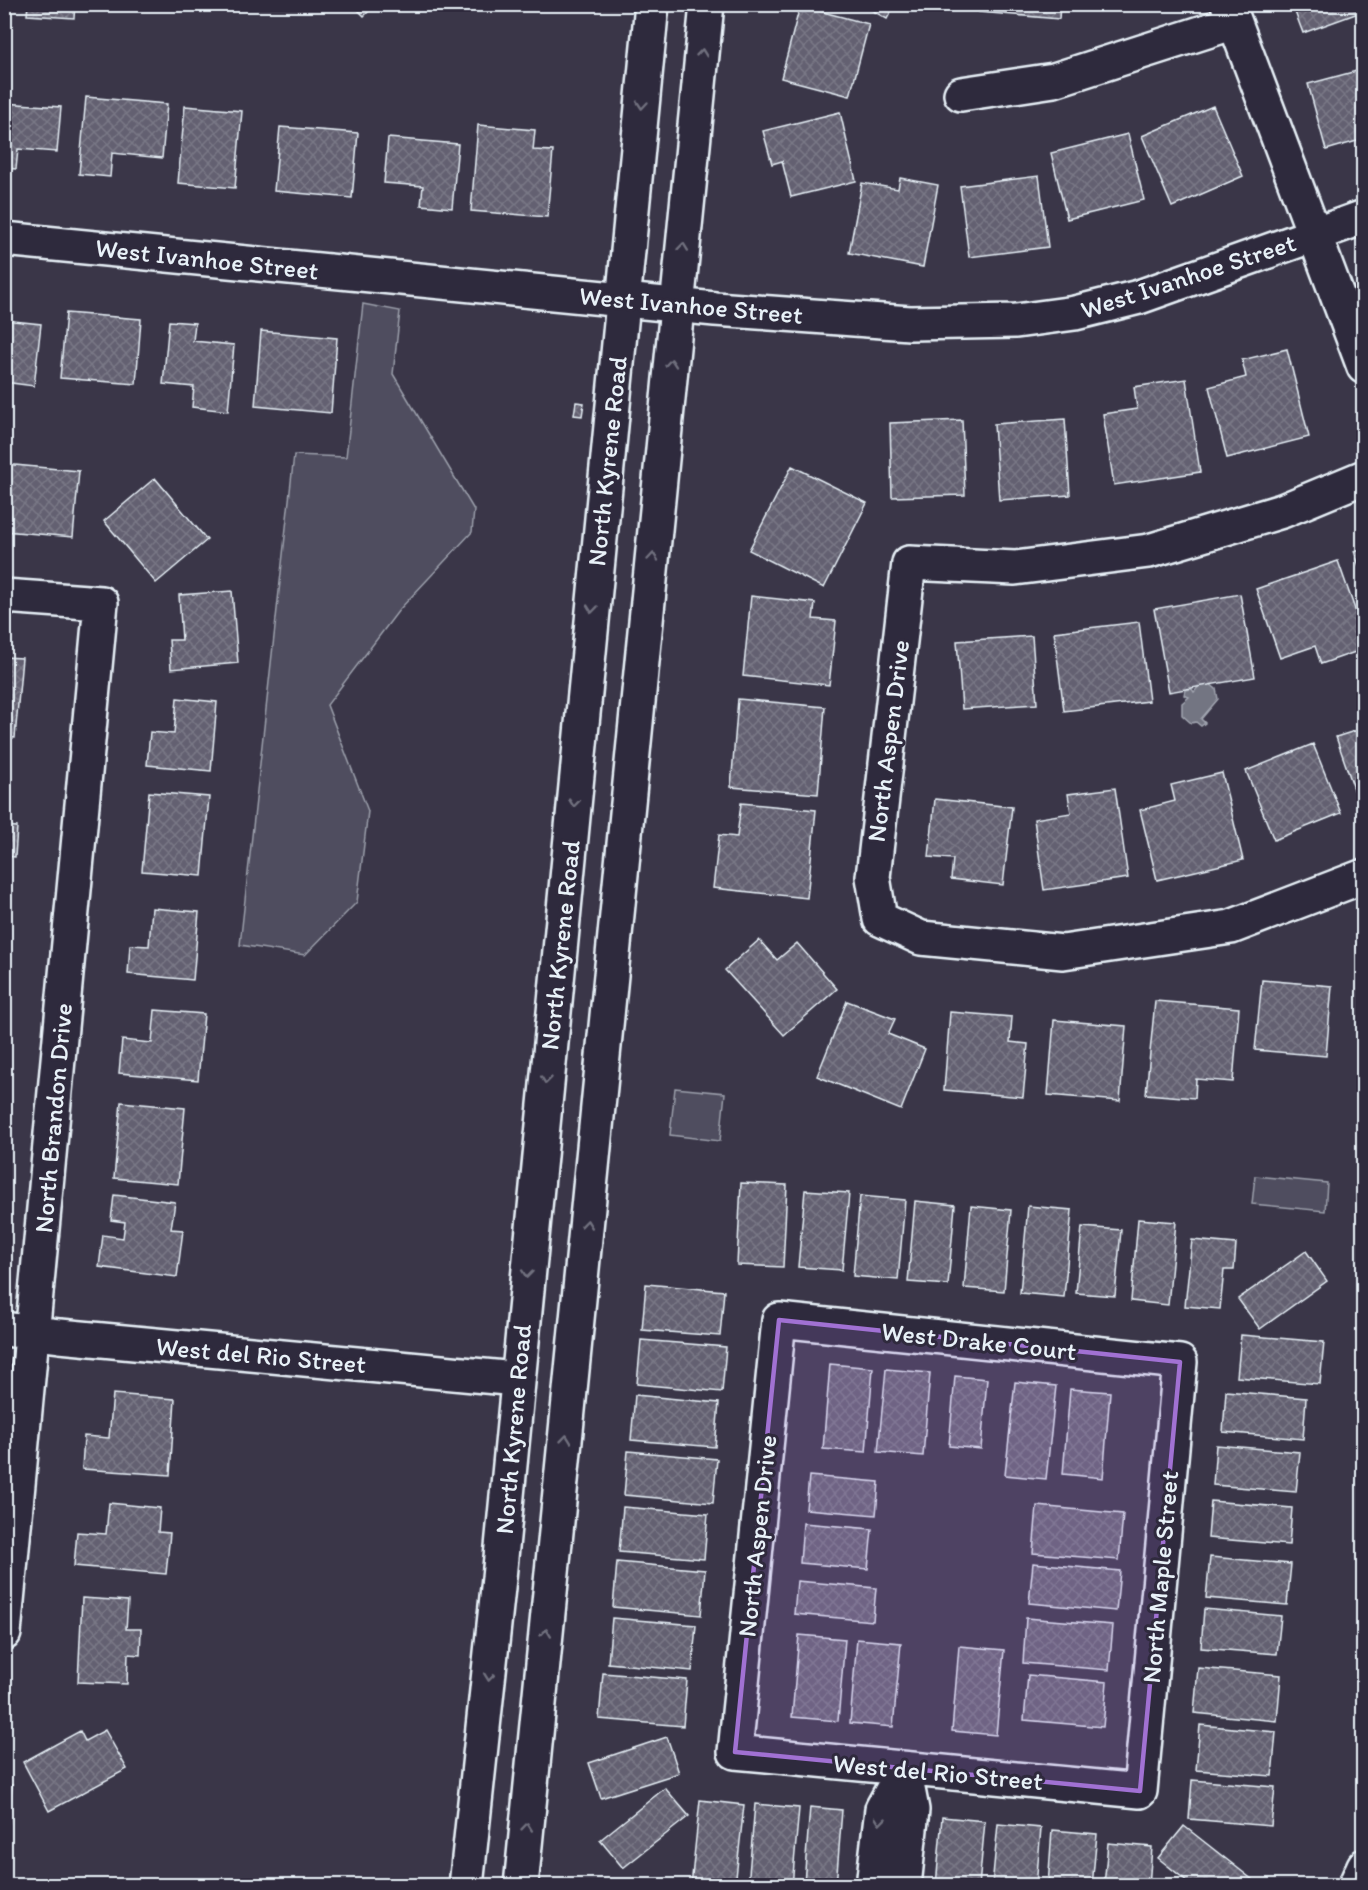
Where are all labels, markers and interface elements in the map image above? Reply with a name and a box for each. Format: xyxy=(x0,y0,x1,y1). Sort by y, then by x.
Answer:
one-way arrow xyxy=(695,48,708,57)
one-way arrow xyxy=(636,100,649,109)
street label: West Ivanhoe Street xyxy=(1076,226,1300,326)
street label: West Ivanhoe Street xyxy=(94,231,320,287)
one-way arrow xyxy=(676,242,689,251)
street label: West Ivanhoe Street xyxy=(578,279,804,331)
street label: North Kyrene Road xyxy=(580,354,634,568)
one-way arrow xyxy=(664,358,677,367)
one-way arrow xyxy=(646,553,659,562)
one-way arrow xyxy=(587,604,599,613)
street label: North Aspen Drive xyxy=(860,638,916,844)
one-way arrow xyxy=(568,798,581,807)
street label: North Kyrene Road xyxy=(533,838,587,1052)
street label: North Brandon Drive xyxy=(27,1002,79,1234)
one-way arrow xyxy=(540,1076,553,1085)
one-way arrow xyxy=(580,1220,593,1229)
one-way arrow xyxy=(521,1270,534,1279)
street label: West Drake Court xyxy=(880,1315,1078,1367)
street label: North Kyrene Road xyxy=(488,1322,538,1536)
street label: West del Rio Street xyxy=(155,1330,368,1380)
street label: North Aspen Drive xyxy=(730,1433,784,1639)
one-way arrow xyxy=(559,1435,572,1444)
street label: North Maple Street xyxy=(1135,1469,1185,1685)
one-way arrow xyxy=(539,1629,552,1638)
one-way arrow xyxy=(483,1673,495,1682)
street label: West del Rio Street xyxy=(832,1747,1045,1797)
one-way arrow xyxy=(874,1817,887,1826)
one-way arrow xyxy=(520,1823,533,1832)

